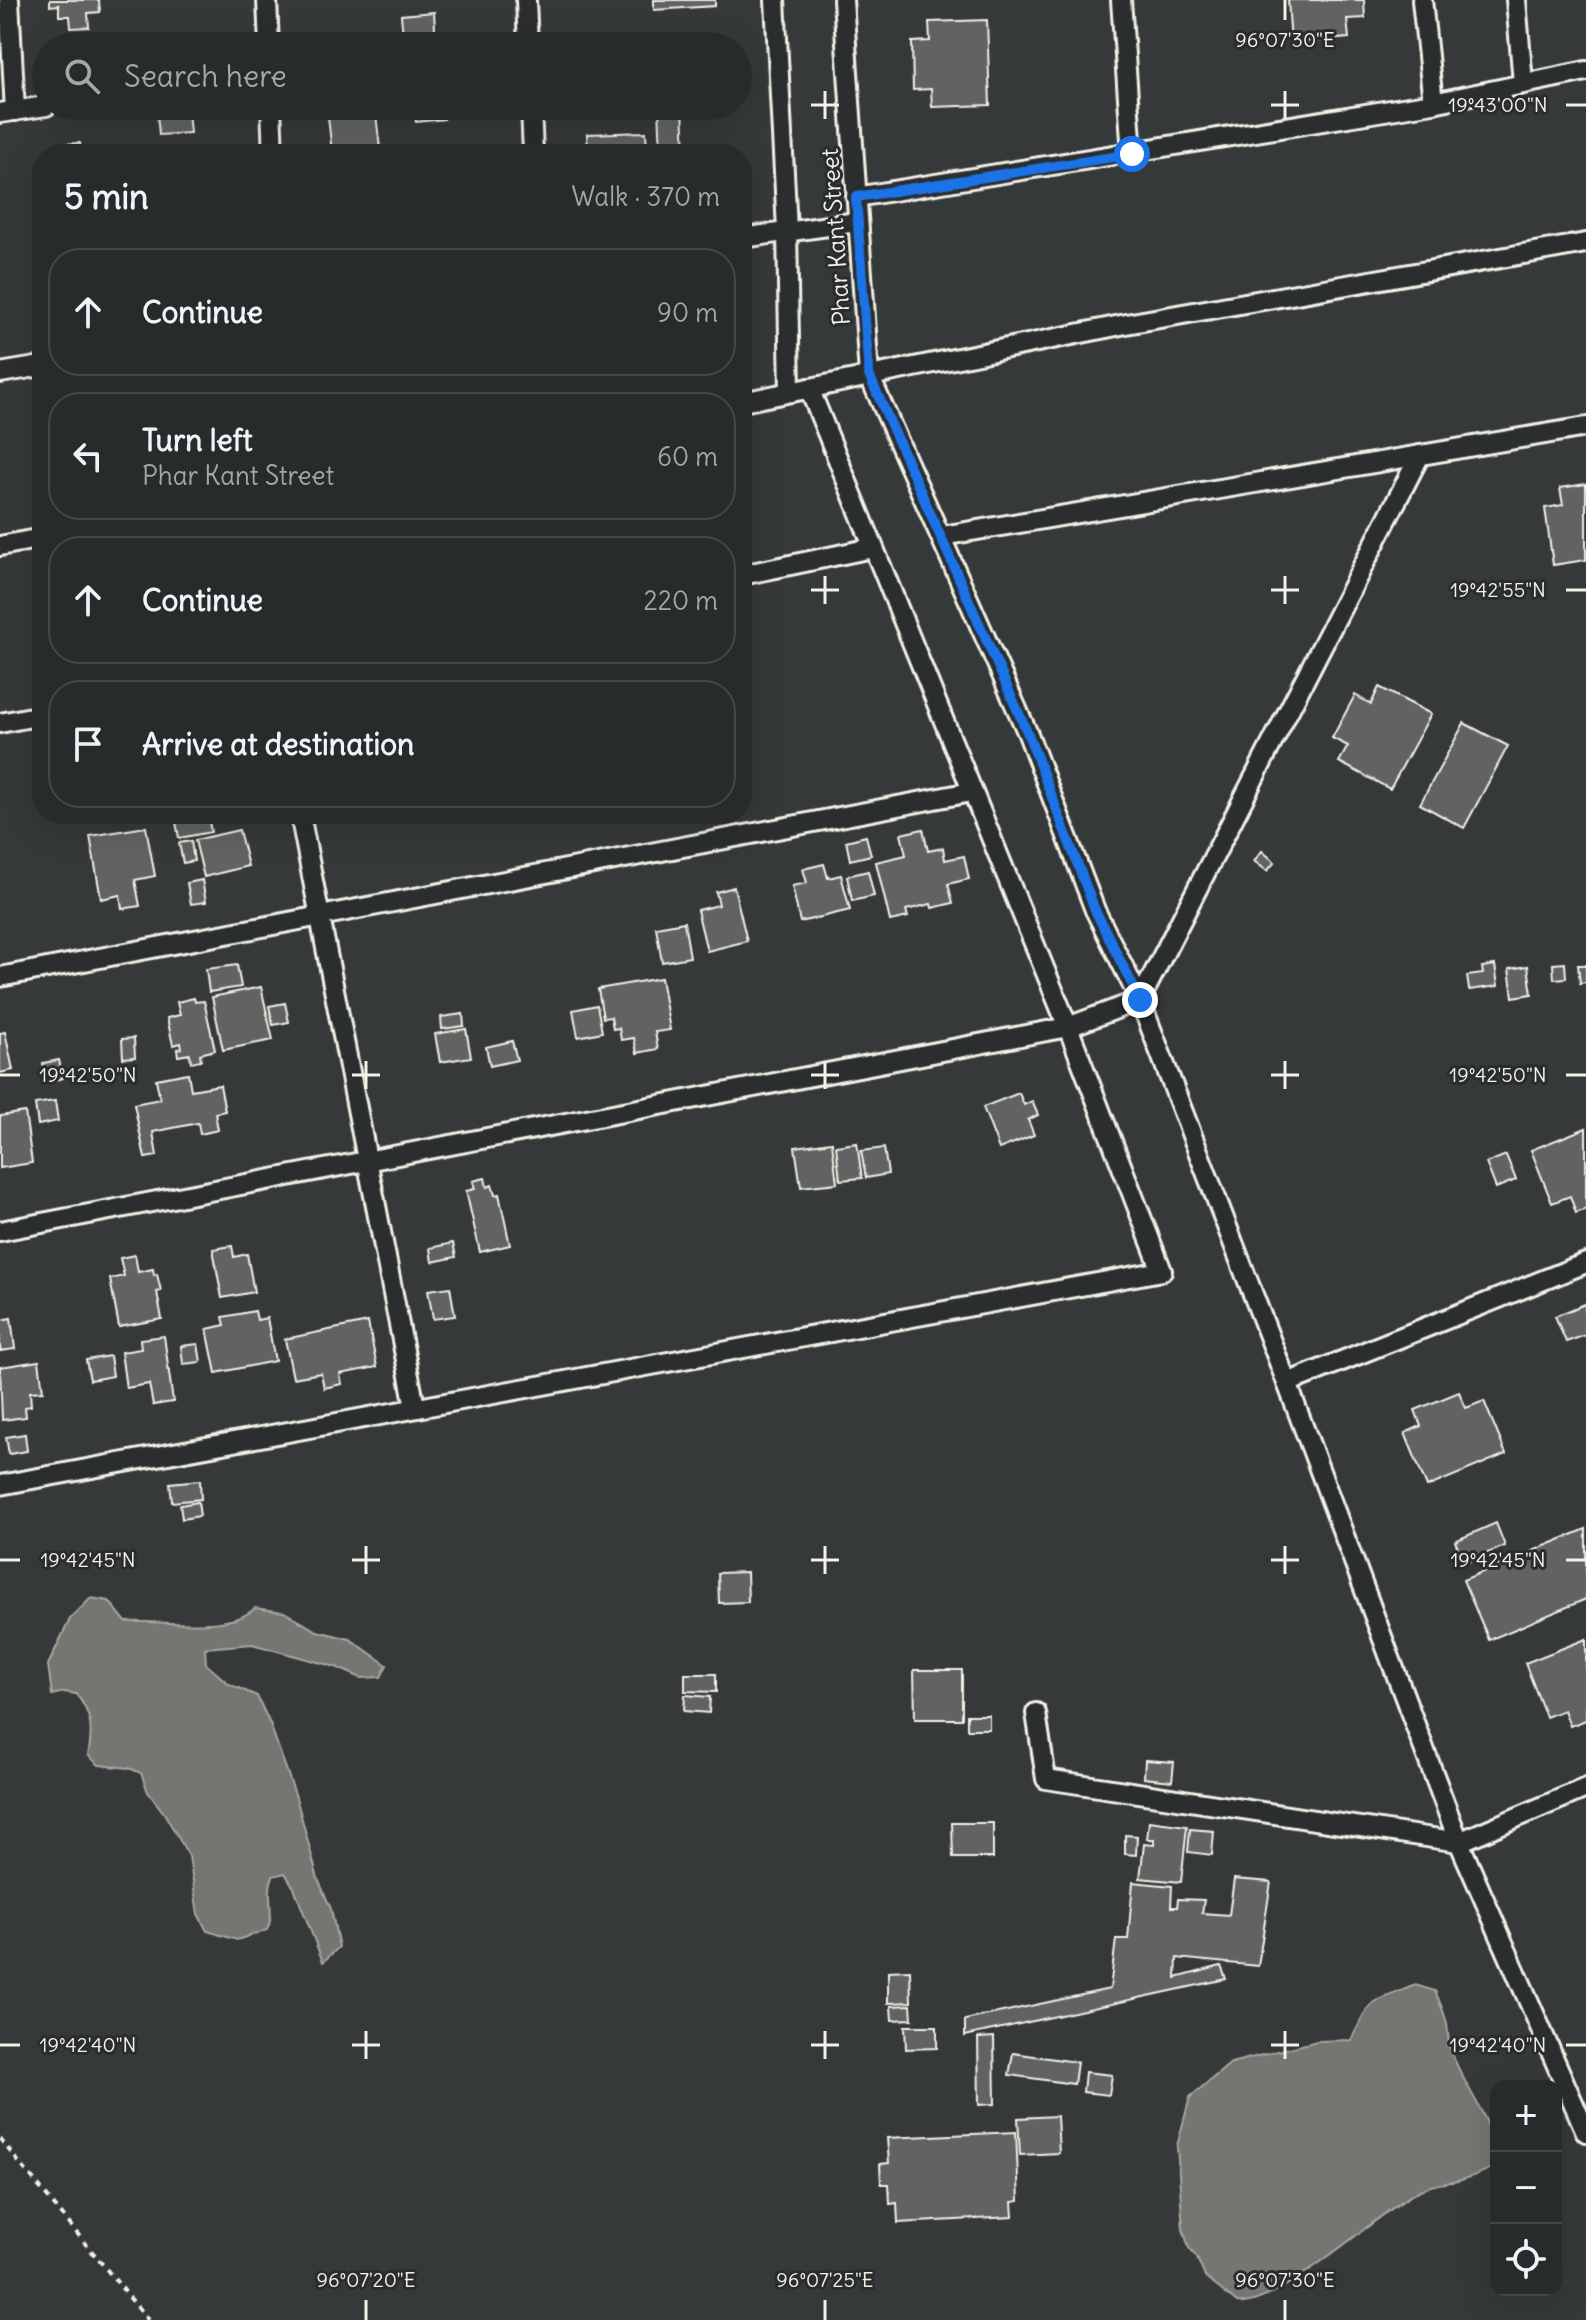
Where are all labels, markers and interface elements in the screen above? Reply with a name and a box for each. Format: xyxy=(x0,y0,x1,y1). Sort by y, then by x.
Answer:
text: 96°07'30"E xyxy=(1235,27,1335,52)
search box xyxy=(32,32,752,120)
icon: search xyxy=(60,54,104,98)
text: Search here xyxy=(124,57,287,95)
text: 19°43'00"N xyxy=(1448,92,1548,117)
route start xyxy=(1114,136,1150,172)
street label: Phar Kant Street xyxy=(814,147,856,327)
text: 5 min xyxy=(64,175,149,218)
text: Walk · 370 m xyxy=(572,180,720,213)
icon: ahead xyxy=(66,290,110,334)
text: Continue xyxy=(142,293,263,331)
text: 90 m xyxy=(657,296,718,329)
text: Turn left xyxy=(142,421,253,459)
icon: left xyxy=(66,434,110,478)
text: 60 m xyxy=(657,440,718,473)
text: Phar Kant Street xyxy=(142,459,334,492)
text: 19°42'55"N xyxy=(1450,577,1546,602)
icon: ahead xyxy=(66,578,110,622)
text: Continue xyxy=(142,581,263,619)
text: 220 m xyxy=(643,584,718,617)
icon: arrive xyxy=(66,722,110,766)
text: Arrive at destination xyxy=(142,725,414,763)
route end xyxy=(1122,982,1158,1018)
text: 19°42'50"N xyxy=(39,1062,137,1087)
text: 19°42'50"N xyxy=(1449,1062,1547,1087)
text: 19°42'45"N xyxy=(40,1547,136,1572)
text: 19°42'45"N xyxy=(1450,1547,1546,1572)
text: 19°42'40"N xyxy=(40,2032,136,2057)
text: 19°42'40"N xyxy=(1450,2032,1546,2057)
map controls xyxy=(1490,2080,1562,2296)
button: + xyxy=(1490,2080,1562,2152)
button: − xyxy=(1490,2152,1562,2224)
button: locate xyxy=(1490,2224,1562,2296)
text: 96°07'20"E xyxy=(317,2267,415,2292)
text: 96°07'25"E xyxy=(776,2267,874,2292)
text: 96°07'30"E xyxy=(1235,2267,1335,2292)

